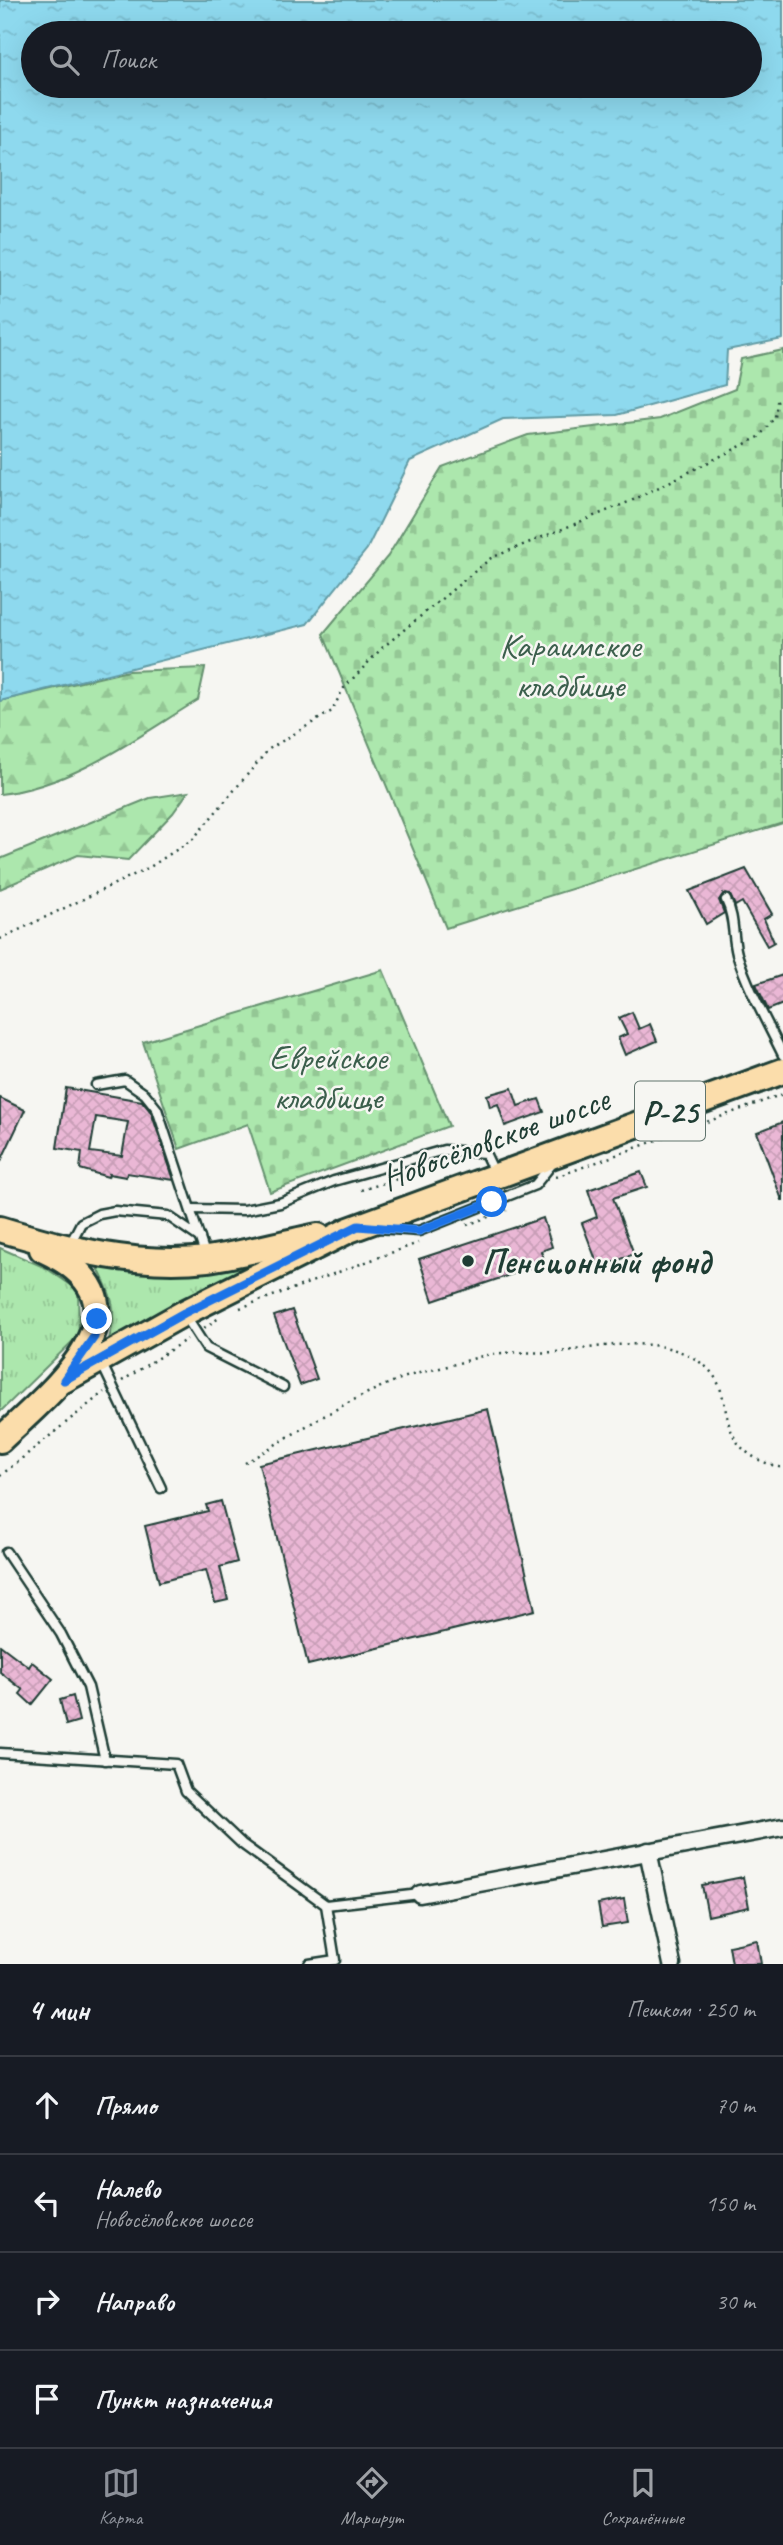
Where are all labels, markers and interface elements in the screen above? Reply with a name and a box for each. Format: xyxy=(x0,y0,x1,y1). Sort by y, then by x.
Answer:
search box xyxy=(21,21,762,98)
icon: search xyxy=(45,41,83,79)
text: Поиск xyxy=(101,43,156,76)
park label: Караимское кладбище xyxy=(499,623,643,708)
park label: Еврейское кладбище xyxy=(269,1035,390,1120)
street label: Новосёловское шоссе xyxy=(375,1076,618,1201)
road number: Р-25 xyxy=(635,1082,705,1140)
route start xyxy=(476,1186,507,1217)
place label: Пенсионный фонд xyxy=(482,1239,713,1284)
marker: Пенсионный фонд xyxy=(460,1253,476,1269)
route end xyxy=(81,1303,112,1334)
text: 4 мин xyxy=(28,1991,89,2029)
text: Пешком · 250 m xyxy=(627,1995,755,2024)
icon: ahead xyxy=(28,2086,66,2124)
text: Прямо xyxy=(95,2089,157,2122)
text: 70 m xyxy=(716,2091,755,2120)
text: Налево xyxy=(95,2172,161,2205)
icon: left xyxy=(28,2184,66,2222)
text: 150 m xyxy=(706,2189,755,2218)
text: Новосёловское шоссе xyxy=(95,2205,252,2234)
icon: right xyxy=(28,2282,66,2320)
text: Направо xyxy=(95,2285,174,2318)
text: 30 m xyxy=(716,2287,755,2316)
icon: arrive xyxy=(28,2380,66,2418)
text: Пункт назначения xyxy=(95,2383,271,2416)
tab: Карта xyxy=(99,2464,142,2530)
tab: Маршрут xyxy=(341,2464,403,2530)
tab: Сохранённые xyxy=(601,2464,684,2530)

